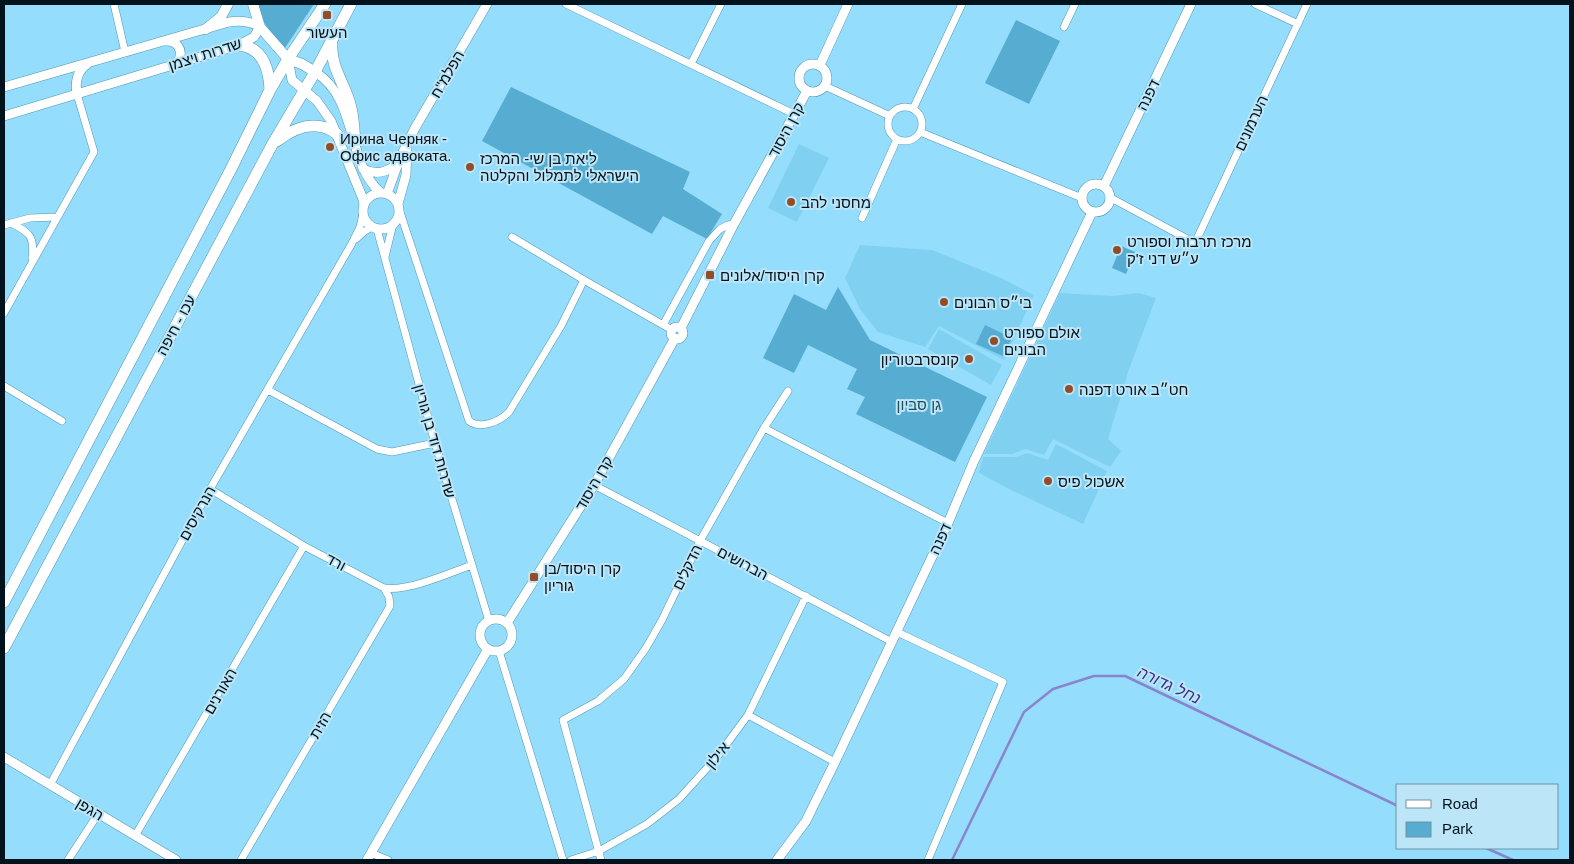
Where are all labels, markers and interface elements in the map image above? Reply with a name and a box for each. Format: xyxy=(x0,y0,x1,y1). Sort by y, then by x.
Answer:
marker: העשור xyxy=(321,9,333,21)
place label: העשור xyxy=(306,24,348,41)
street label: שדרות ויצמן xyxy=(166,34,244,74)
street label: הפלמ"ח xyxy=(427,47,467,101)
street label: דפנה xyxy=(1133,77,1163,113)
street label: הערמונים xyxy=(1231,92,1271,154)
street label: קרן היסוד xyxy=(764,99,808,161)
place label: Ирина Черняк - Офис адвоката. xyxy=(340,130,451,164)
marker: Ирина Черняк - Офис адвоката. xyxy=(324,141,336,153)
place label: ליאת בן שי- המרכז הישראלי לתמלול והקלטה xyxy=(480,150,639,184)
marker: ליאת בן שי- המרכז הישראלי לתמלול והקלטה xyxy=(464,161,476,173)
place label: מחסני להב xyxy=(801,194,871,211)
marker: מחסני להב xyxy=(785,196,797,208)
place label: מרכז תרבות וספורט ע״ש דני ז'ק xyxy=(1127,233,1252,267)
marker: מרכז תרבות וספורט ע״ש דני ז'ק xyxy=(1111,244,1123,256)
place label: קרן היסוד/אלונים xyxy=(720,267,825,284)
marker: קרן היסוד/אלונים xyxy=(704,269,716,281)
street label: עכו - חיפה xyxy=(153,292,199,358)
place label: בי״ס הבונים xyxy=(954,294,1032,311)
marker: בי״ס הבונים xyxy=(938,296,950,308)
place label: אולם ספורט הבונים xyxy=(1004,324,1080,358)
marker: אולם ספורט הבונים xyxy=(988,335,1000,347)
place label: קונסרבטוריון xyxy=(881,351,959,368)
marker: קונסרבטוריון xyxy=(963,353,975,365)
place label: חט״ב אורט דפנה xyxy=(1079,381,1189,398)
street label: שדרות דוד בן גוריון xyxy=(411,382,459,500)
marker: חט״ב אורט דפנה xyxy=(1063,383,1075,395)
park label: גן סביון xyxy=(897,396,941,413)
street label: קרן היסוד xyxy=(572,453,616,513)
place label: אשכול פיס xyxy=(1058,473,1125,490)
marker: אשכול פיס xyxy=(1042,475,1054,487)
street label: הנרקיסים xyxy=(175,483,219,543)
street label: דפנה xyxy=(925,521,955,557)
street label: הדקלים xyxy=(669,542,705,592)
street label: הברושים xyxy=(715,543,771,583)
street label: ורד xyxy=(323,550,349,574)
place label: קרן היסוד/בן גוריון xyxy=(544,560,621,594)
marker: קרן היסוד/בן גוריון xyxy=(528,571,540,583)
water label: נחל גדורה xyxy=(1135,663,1203,707)
street label: האורנים xyxy=(200,665,240,717)
street label: הזית xyxy=(306,708,334,742)
street label: אילון xyxy=(701,738,733,772)
legend xyxy=(1396,784,1559,849)
street label: הגפן xyxy=(73,794,107,824)
text: Road xyxy=(1442,795,1478,812)
text: Park xyxy=(1442,820,1473,837)

